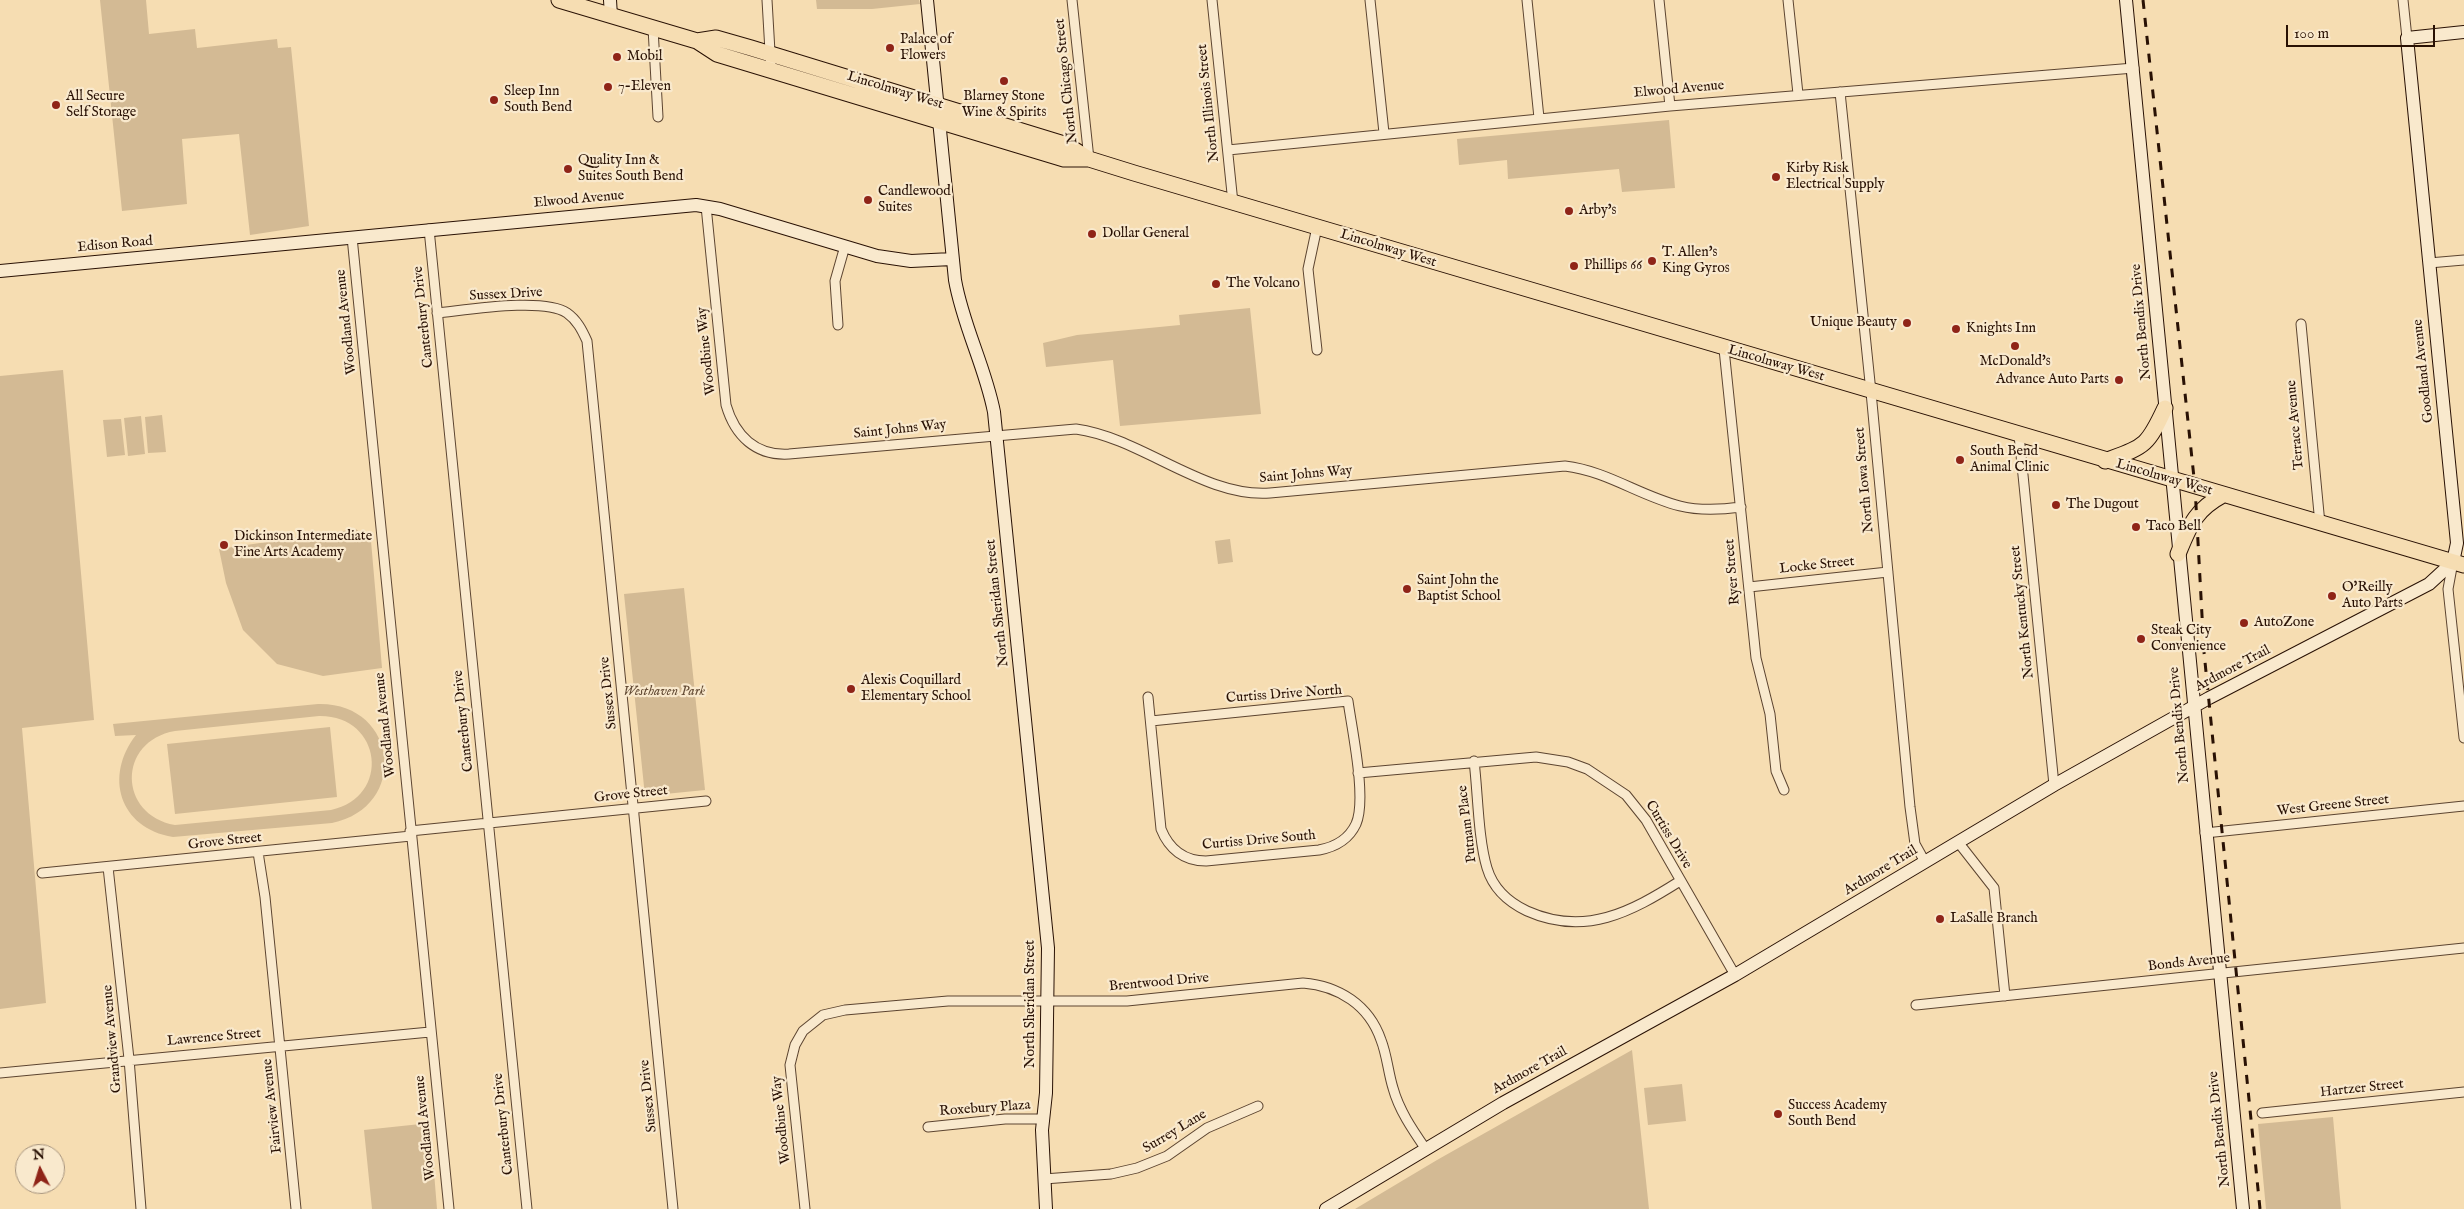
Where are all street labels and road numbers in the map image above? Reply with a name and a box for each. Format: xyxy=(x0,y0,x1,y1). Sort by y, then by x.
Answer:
street label: North Chicago Street xyxy=(1052,18,1082,144)
street label: North Illinois Street xyxy=(1194,43,1224,163)
street label: Lincolnway West xyxy=(845,68,945,114)
street label: Elwood Avenue xyxy=(1633,78,1725,102)
street label: Elwood Avenue xyxy=(533,188,625,212)
street label: Lincolnway West xyxy=(1338,226,1438,272)
street label: Edison Road xyxy=(77,233,153,257)
street label: North Bendix Drive xyxy=(2129,263,2155,381)
street label: Canterbury Drive xyxy=(410,265,438,369)
street label: Woodland Avenue xyxy=(333,269,361,375)
street label: Sussex Drive xyxy=(469,285,543,305)
street label: Woodbine Way xyxy=(694,306,720,396)
street label: Goodland Avenue xyxy=(2410,318,2438,424)
street label: Lincolnway West xyxy=(1726,342,1826,386)
street label: Terrace Avenue xyxy=(2284,379,2308,471)
street label: Saint Johns Way xyxy=(853,417,947,443)
street label: North Iowa Street xyxy=(1852,426,1878,534)
street label: Lincolnway West xyxy=(2114,456,2214,500)
street label: Saint Johns Way xyxy=(1259,463,1353,487)
street label: North Sheridan Street xyxy=(983,538,1013,668)
street label: Ryer Street xyxy=(1722,538,1744,606)
street label: North Kentucky Street xyxy=(2008,545,2038,679)
street label: Locke Street xyxy=(1779,554,1855,578)
street label: Ardmore Trail xyxy=(2192,642,2274,696)
street label: Sussex Drive xyxy=(597,656,621,730)
street label: North Bendix Drive xyxy=(2167,666,2193,784)
street label: Canterbury Drive xyxy=(450,669,478,773)
street label: Woodland Avenue xyxy=(372,672,400,778)
street label: Curtiss Drive North xyxy=(1225,683,1343,707)
street label: Grove Street xyxy=(593,783,669,807)
street label: Putnam Place xyxy=(1455,784,1481,864)
street label: West Greene Street xyxy=(2276,792,2390,820)
street label: Curtiss Drive xyxy=(1641,798,1695,872)
street label: Curtiss Drive South xyxy=(1202,828,1316,854)
street label: Grove Street xyxy=(187,830,263,854)
street label: Ardmore Trail xyxy=(1841,842,1921,900)
street label: North Sheridan Street xyxy=(1023,940,1039,1068)
street label: Bonds Avenue xyxy=(2147,950,2231,976)
street label: Brentwood Drive xyxy=(1108,970,1210,996)
street label: Grandview Avenue xyxy=(100,984,126,1094)
street label: Lawrence Street xyxy=(166,1026,262,1050)
street label: Ardmore Trail xyxy=(1490,1044,1570,1098)
street label: Fairview Avenue xyxy=(260,1058,286,1154)
street label: Sussex Drive xyxy=(637,1059,661,1133)
street label: North Bendix Drive xyxy=(2206,1070,2234,1188)
street label: Canterbury Drive xyxy=(490,1072,518,1176)
street label: Woodland Avenue xyxy=(412,1075,440,1181)
street label: Woodbine Way xyxy=(769,1075,795,1165)
street label: Hartzer Street xyxy=(2319,1076,2405,1102)
street label: Roxebury Plaza xyxy=(939,1097,1031,1121)
street label: Surrey Lane xyxy=(1140,1107,1210,1157)

